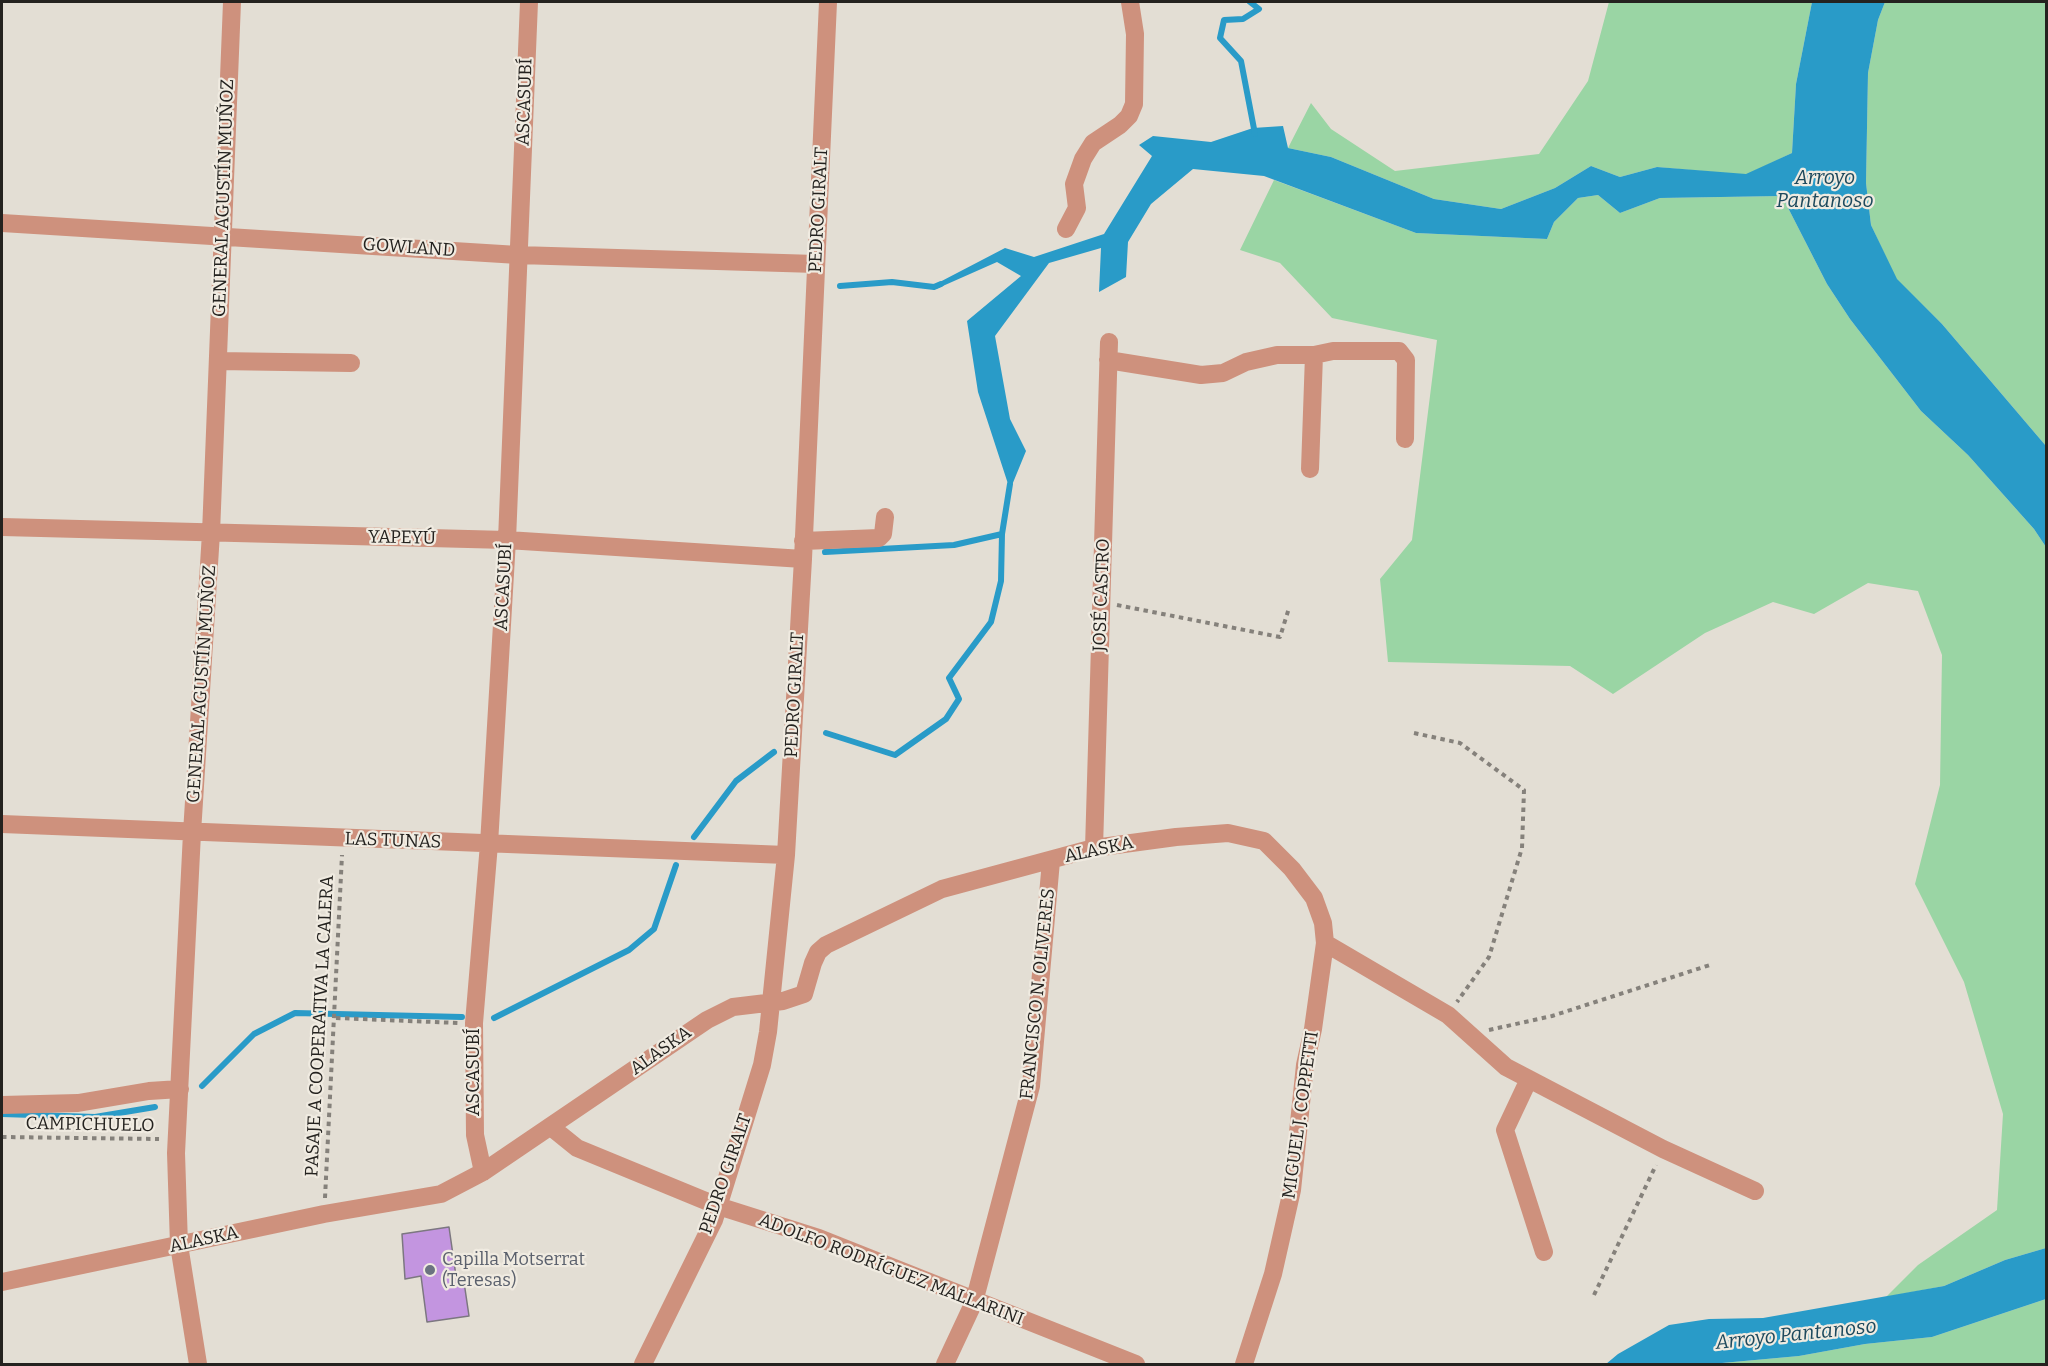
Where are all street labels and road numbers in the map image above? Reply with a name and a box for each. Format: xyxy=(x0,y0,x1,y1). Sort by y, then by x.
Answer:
street label: ASCASUBÍ xyxy=(513,58,537,146)
street label: GENERAL AGUSTÍN MUÑOZ xyxy=(209,79,239,317)
street label: PEDRO GIRALT xyxy=(805,147,833,273)
street label: GOWLAND xyxy=(362,234,456,262)
street label: YAPEYÚ xyxy=(368,527,436,549)
street label: JOSÉ CASTRO xyxy=(1089,538,1115,652)
street label: ASCASUBÍ xyxy=(491,543,517,631)
street label: GENERAL AGUSTÍN MUÑOZ xyxy=(183,564,221,804)
street label: PEDRO GIRALT xyxy=(781,632,809,758)
street label: LAS TUNAS xyxy=(344,829,442,853)
street label: ALASKA xyxy=(1063,832,1135,868)
street label: PASAJE A COOPERATIVA LA CALERA xyxy=(301,875,339,1177)
street label: FRANCISCO N. OLIVERES xyxy=(1016,887,1060,1101)
street label: ALASKA xyxy=(626,1022,696,1080)
street label: ASCASUBÍ xyxy=(463,1028,485,1116)
street label: MIGUEL J. COPPETTI xyxy=(1279,1030,1323,1200)
street label: PEDRO GIRALT xyxy=(695,1111,757,1237)
street label: CAMPICHUELO xyxy=(25,1113,155,1137)
street label: ADOLFO RODRÍGUEZ MALLARINI xyxy=(755,1209,1027,1331)
street label: ALASKA xyxy=(168,1222,240,1258)

